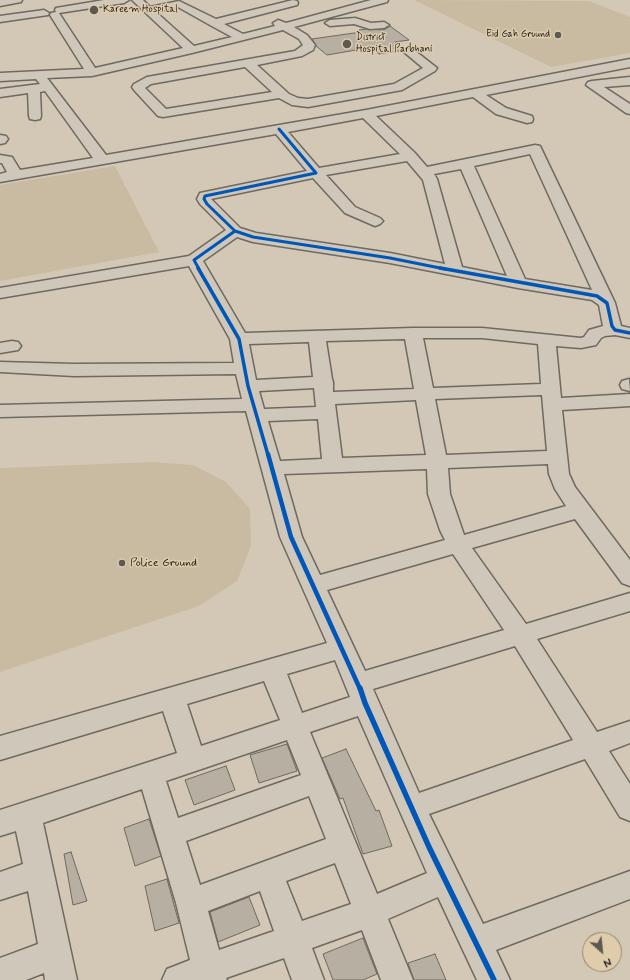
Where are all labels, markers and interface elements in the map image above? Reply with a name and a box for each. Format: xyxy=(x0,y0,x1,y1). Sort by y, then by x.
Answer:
marker: Kareem Hospital xyxy=(88,4,100,16)
place label: Kareem Hospital xyxy=(103,4,178,16)
place label: Eid Gah Ground xyxy=(486,29,550,41)
marker: Eid Gah Ground xyxy=(553,30,563,40)
place label: District Hospital Parbhani xyxy=(356,32,432,56)
marker: District Hospital Parbhani xyxy=(341,38,353,50)
place label: Police Ground xyxy=(130,556,197,570)
marker: Police Ground xyxy=(117,558,127,568)
north arrow xyxy=(582,932,622,972)
text: N xyxy=(601,954,613,970)

